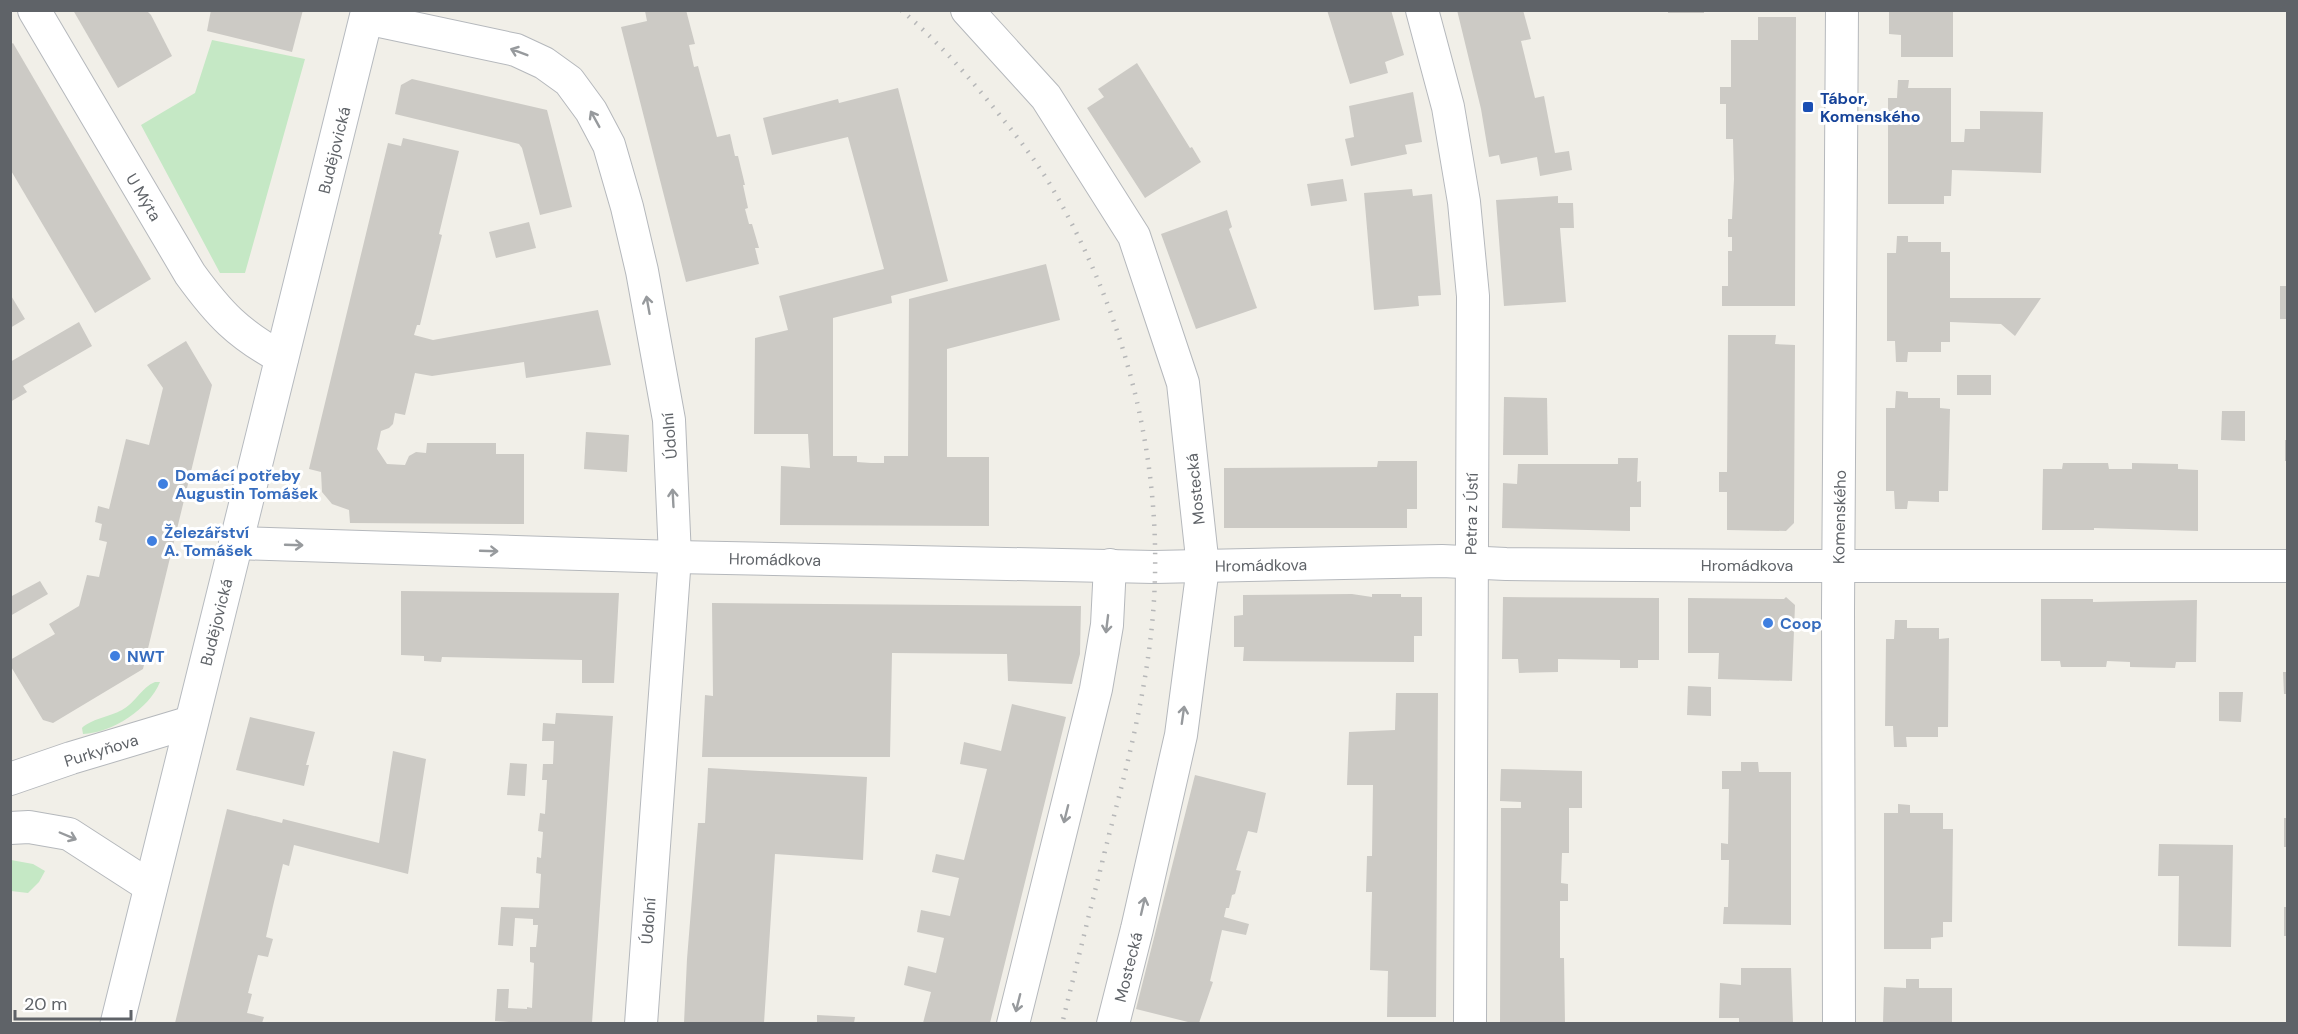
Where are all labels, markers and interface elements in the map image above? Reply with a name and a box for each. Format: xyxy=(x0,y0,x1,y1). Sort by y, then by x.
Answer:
one-way arrow xyxy=(510,46,529,57)
place label: Tábor, Komenského xyxy=(1820,88,1920,127)
marker: Tábor, Komenského xyxy=(1801,100,1815,114)
street label: Budějovická xyxy=(314,104,355,196)
one-way arrow xyxy=(589,110,600,128)
street label: U Mýta xyxy=(121,170,166,225)
one-way arrow xyxy=(643,296,654,315)
street label: Údolní xyxy=(657,412,682,460)
street label: Mostecká xyxy=(1181,452,1210,526)
place label: Domácí potřeby Augustin Tomášek xyxy=(175,465,319,504)
street label: Komenského xyxy=(1828,470,1851,564)
street label: Petra z Ústí xyxy=(1460,472,1483,555)
marker: Domácí potřeby Augustin Tomášek xyxy=(156,477,170,491)
one-way arrow xyxy=(668,489,679,509)
place label: Železářství A. Tomášek xyxy=(164,522,254,561)
marker: Železářství A. Tomášek xyxy=(145,534,159,548)
one-way arrow xyxy=(283,539,303,550)
one-way arrow xyxy=(478,545,498,557)
street label: Hromádkova xyxy=(729,548,821,571)
street label: Hromádkova xyxy=(1215,554,1307,577)
street label: Hromádkova xyxy=(1701,555,1793,576)
street label: Budějovická xyxy=(196,576,237,668)
one-way arrow xyxy=(1101,613,1112,633)
place label: Coop xyxy=(1780,613,1822,634)
marker: Coop xyxy=(1761,616,1775,630)
place label: NWT xyxy=(127,646,165,667)
marker: NWT xyxy=(108,649,122,663)
one-way arrow xyxy=(1178,706,1189,725)
street label: Purkyňova xyxy=(62,729,141,772)
one-way arrow xyxy=(1060,804,1071,823)
one-way arrow xyxy=(58,831,76,842)
one-way arrow xyxy=(1137,896,1149,915)
street label: Údolní xyxy=(636,897,661,945)
street label: Mostecká xyxy=(1110,930,1147,1004)
scale bar xyxy=(15,983,130,1021)
text: 20 m xyxy=(24,992,67,1016)
one-way arrow xyxy=(1011,993,1023,1012)

